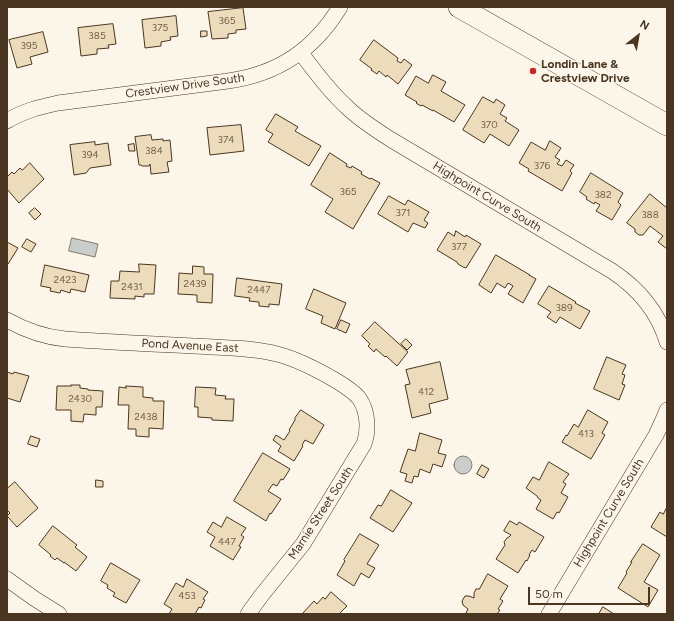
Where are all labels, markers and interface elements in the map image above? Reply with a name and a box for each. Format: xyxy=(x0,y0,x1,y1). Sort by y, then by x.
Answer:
house number: 365 xyxy=(219,15,235,27)
north arrow xyxy=(618,16,658,56)
text: N xyxy=(637,18,651,33)
house number: 375 xyxy=(152,22,168,34)
house number: 385 xyxy=(88,30,106,42)
house number: 395 xyxy=(21,40,37,52)
place label: Londin Lane & Crestview Drive xyxy=(541,57,630,85)
marker: Londin Lane & Crestview Drive xyxy=(528,66,538,76)
street label: Crestview Drive South xyxy=(125,71,245,101)
house number: 370 xyxy=(480,119,498,131)
house number: 374 xyxy=(217,134,235,146)
house number: 384 xyxy=(145,145,163,157)
house number: 394 xyxy=(81,149,99,161)
street label: Highpoint Curve South xyxy=(430,159,544,235)
house number: 376 xyxy=(534,160,550,172)
house number: 365 xyxy=(340,186,356,198)
house number: 382 xyxy=(594,189,612,201)
house number: 371 xyxy=(396,207,410,219)
house number: 388 xyxy=(641,209,659,221)
house number: 377 xyxy=(451,241,467,253)
house number: 2423 xyxy=(54,274,76,286)
house number: 2439 xyxy=(184,278,206,290)
house number: 2431 xyxy=(121,281,143,293)
house number: 2447 xyxy=(247,284,271,296)
house number: 389 xyxy=(555,302,573,314)
street label: Pond Avenue East xyxy=(141,336,239,356)
house number: 412 xyxy=(418,386,434,398)
house number: 2430 xyxy=(68,393,92,405)
house number: 2438 xyxy=(134,411,158,423)
house number: 413 xyxy=(578,428,594,440)
street label: Highpoint Curve South xyxy=(571,456,647,570)
street label: Marnie Street South xyxy=(286,464,356,562)
house number: 447 xyxy=(218,536,236,548)
scale bar xyxy=(530,579,652,605)
text: 50 m xyxy=(535,587,563,601)
house number: 453 xyxy=(178,590,196,602)

